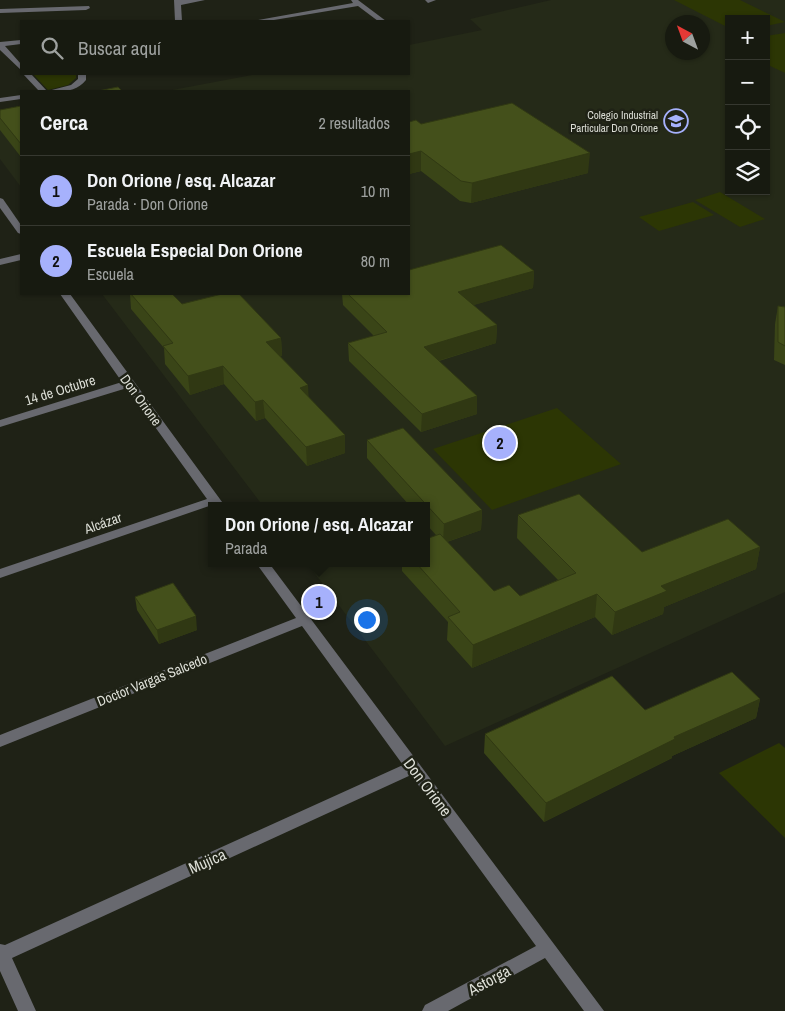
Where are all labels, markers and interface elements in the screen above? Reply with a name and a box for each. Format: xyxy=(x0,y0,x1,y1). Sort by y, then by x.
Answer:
north arrow xyxy=(665,15,710,60)
map controls xyxy=(725,15,770,195)
button: + xyxy=(725,15,770,60)
search box xyxy=(20,20,410,75)
icon: search xyxy=(38,34,66,62)
text: Buscar aquí xyxy=(78,35,161,61)
button: − xyxy=(725,60,770,105)
button: locate xyxy=(725,105,770,150)
text: Cerca xyxy=(40,108,88,137)
place label: Colegio Industrial Particular Don Orione xyxy=(570,108,658,135)
school or university icon: Colegio Industrial Particular Don Orione xyxy=(663,108,689,134)
text: 2 resultados xyxy=(319,112,390,134)
button: layers xyxy=(725,150,770,195)
text: Don Orione / esq. Alcazar xyxy=(87,167,275,193)
text: 1 xyxy=(52,180,60,202)
text: 10 m xyxy=(361,180,390,202)
text: Parada · Don Orione xyxy=(87,193,208,215)
text: Escuela Especial Don Orione xyxy=(87,237,303,263)
text: 2 xyxy=(52,250,60,272)
text: 80 m xyxy=(361,250,390,272)
text: Escuela xyxy=(87,263,134,285)
street label: 14 de Octubre xyxy=(23,371,97,409)
street label: Don Orione xyxy=(116,371,166,429)
pin: 2 xyxy=(484,424,516,462)
popup xyxy=(208,502,430,567)
street label: Alcázar xyxy=(81,508,124,538)
text: Don Orione / esq. Alcazar xyxy=(225,511,413,537)
text: Parada xyxy=(225,537,267,559)
pin: 1 xyxy=(303,583,335,621)
your location xyxy=(354,607,380,633)
street label: Doctor Vargas Salcedo xyxy=(94,650,210,710)
street label: Don Orione xyxy=(399,753,457,821)
street label: Mujica xyxy=(185,843,230,879)
street label: Astorga xyxy=(463,959,515,1001)

